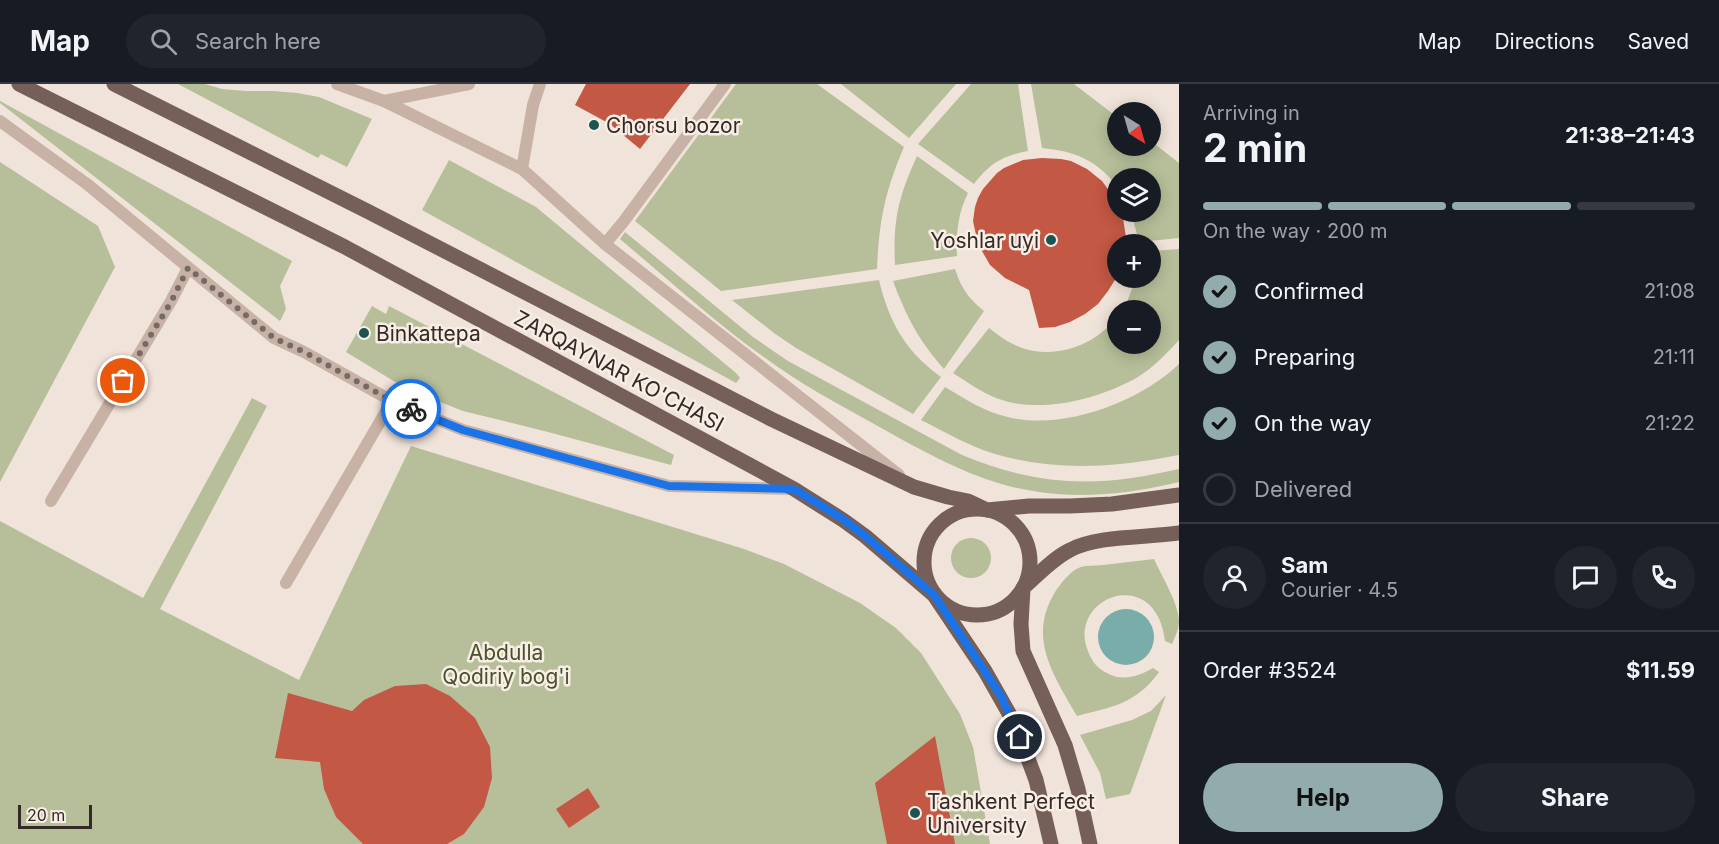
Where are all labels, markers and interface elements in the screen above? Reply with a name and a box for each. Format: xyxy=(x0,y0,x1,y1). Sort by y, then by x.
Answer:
search box xyxy=(126,14,546,68)
text: Map xyxy=(30,24,90,58)
icon: search xyxy=(147,25,180,58)
text: Search here xyxy=(195,28,321,54)
text: Map xyxy=(1418,29,1461,54)
text: Directions xyxy=(1494,29,1595,54)
text: Saved xyxy=(1628,29,1689,54)
text: Arriving in xyxy=(1203,101,1300,125)
north arrow xyxy=(1107,102,1161,156)
map controls xyxy=(1107,102,1161,354)
place label: Chorsu bozor xyxy=(606,113,741,138)
marker: Chorsu bozor xyxy=(587,118,601,132)
text: 21:38–21:43 xyxy=(1565,122,1695,148)
text: 2 min xyxy=(1203,124,1307,171)
button: layers xyxy=(1107,168,1161,222)
text: On the way · 200 m xyxy=(1203,219,1388,243)
place label: Yoshlar uyi xyxy=(930,228,1039,253)
marker: Yoshlar uyi xyxy=(1044,233,1058,247)
button: + xyxy=(1107,234,1161,288)
icon: check xyxy=(1203,275,1236,308)
text: Confirmed xyxy=(1254,278,1364,304)
text: 21:08 xyxy=(1644,279,1695,303)
button: − xyxy=(1107,300,1161,354)
street label: ZARQAYNAR KO'CHASI xyxy=(510,305,728,437)
place label: Binkattepa xyxy=(376,321,481,346)
marker: Binkattepa xyxy=(357,326,371,340)
icon: check xyxy=(1203,341,1236,374)
text: Preparing xyxy=(1254,344,1355,370)
text: 21:11 xyxy=(1653,345,1695,369)
pin xyxy=(97,355,148,406)
icon: bag xyxy=(106,364,139,397)
courier xyxy=(381,379,441,439)
icon: bike xyxy=(395,393,428,426)
icon: check xyxy=(1203,407,1236,440)
text: On the way xyxy=(1254,410,1372,436)
text: 21:22 xyxy=(1645,411,1695,435)
text: Delivered xyxy=(1254,476,1352,502)
button: person xyxy=(1203,546,1266,609)
button: chat xyxy=(1554,546,1617,609)
button: phone xyxy=(1632,546,1695,609)
text: Sam xyxy=(1281,552,1328,578)
text: Courier · 4.5 xyxy=(1281,578,1398,602)
park label: Abdulla Qodiriy bog'i xyxy=(442,640,570,689)
text: Order #3524 xyxy=(1203,657,1337,683)
text: $11.59 xyxy=(1626,657,1695,683)
pin xyxy=(994,711,1045,762)
icon: home xyxy=(1003,720,1036,753)
button: Help xyxy=(1203,763,1443,832)
button: Share xyxy=(1455,763,1695,832)
place label: Tashkent Perfect University xyxy=(927,789,1095,838)
scale bar xyxy=(18,802,92,830)
text: 20 m xyxy=(27,805,65,825)
marker: Tashkent Perfect University xyxy=(908,806,922,820)

